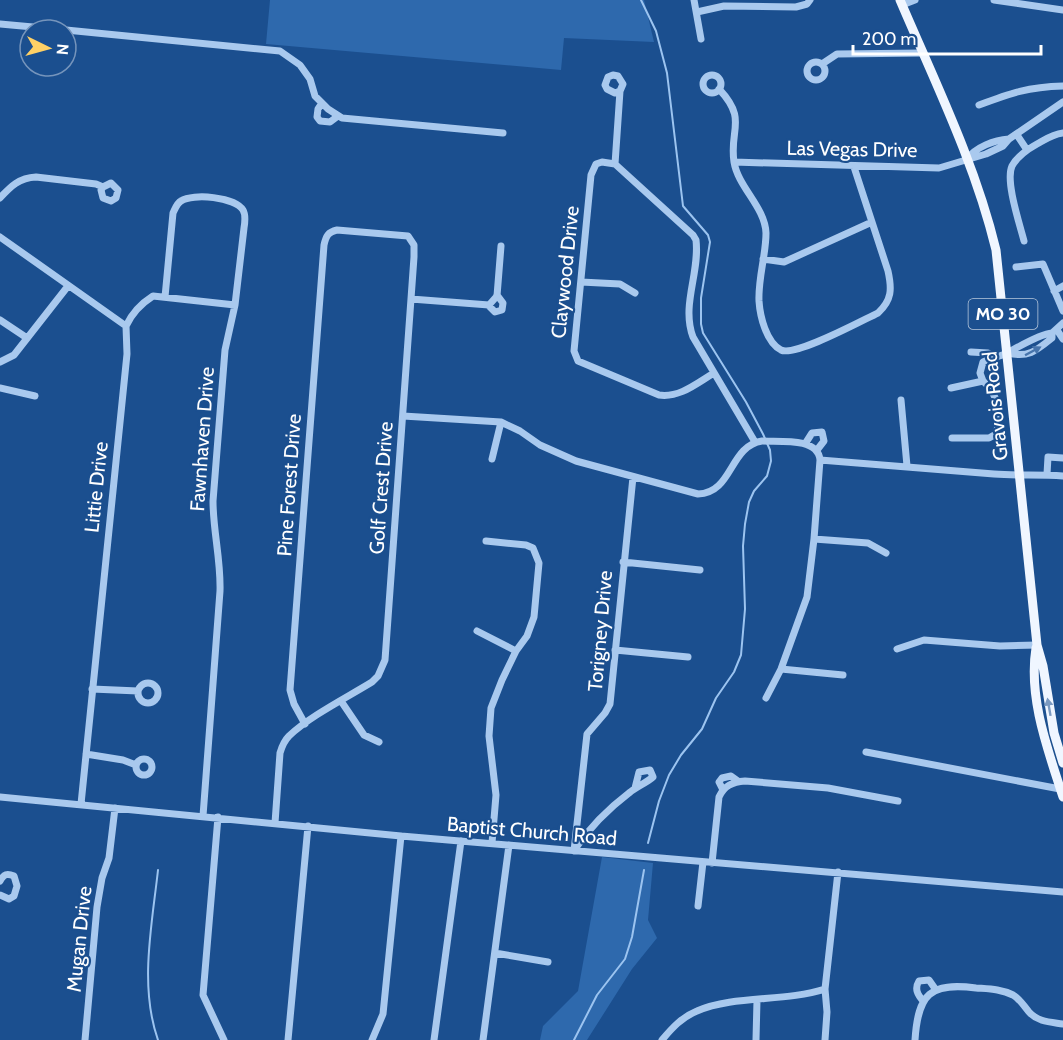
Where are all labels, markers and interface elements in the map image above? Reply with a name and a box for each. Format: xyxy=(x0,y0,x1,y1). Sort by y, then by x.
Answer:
north arrow xyxy=(18,18,78,78)
scale bar xyxy=(853,18,1040,56)
text: 200 m xyxy=(862,28,916,50)
text: N xyxy=(52,43,72,56)
street label: Las Vegas Drive xyxy=(786,136,918,162)
street label: Claywood Drive xyxy=(546,205,584,339)
road number: MO 30 xyxy=(968,299,1038,329)
one-way arrow xyxy=(1024,346,1042,356)
street label: Gravois Road xyxy=(977,350,1013,462)
street label: Fawnhaven Drive xyxy=(185,366,219,512)
street label: Pine Forest Drive xyxy=(272,413,306,557)
street label: Golf Crest Drive xyxy=(364,421,398,555)
street label: Littie Drive xyxy=(79,440,113,534)
street label: Torigney Drive xyxy=(583,569,617,693)
one-way arrow xyxy=(1044,697,1053,716)
street label: Baptist Church Road xyxy=(446,812,618,850)
street label: Mugan Drive xyxy=(61,885,97,993)

